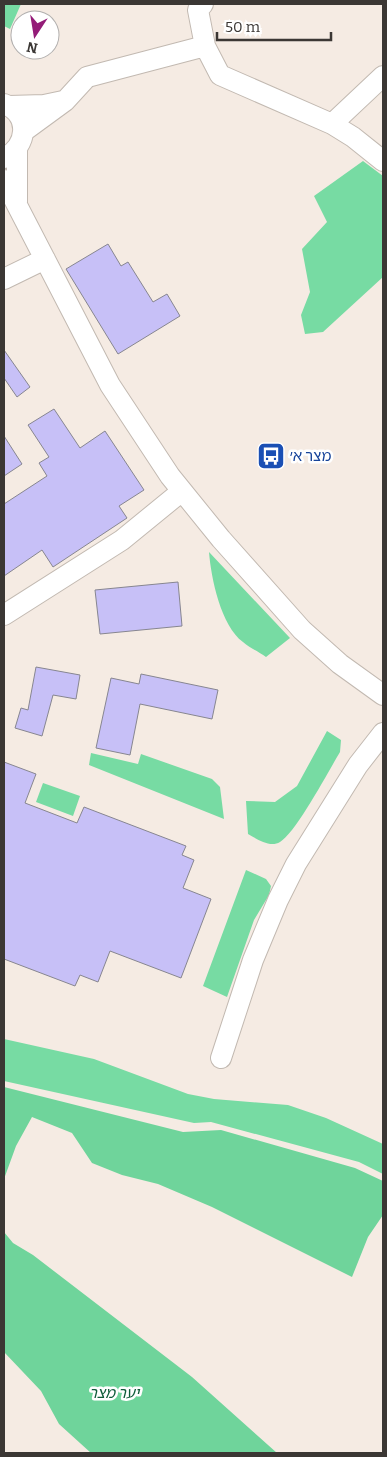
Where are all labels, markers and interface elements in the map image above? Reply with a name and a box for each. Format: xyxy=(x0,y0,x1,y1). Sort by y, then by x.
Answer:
north arrow xyxy=(10,10,60,60)
scale bar xyxy=(217,10,331,42)
text: 50 m xyxy=(225,18,261,36)
text: N xyxy=(25,38,39,57)
bus stop icon: מצר א׳ xyxy=(256,441,286,471)
place label: מצר א׳ xyxy=(290,447,331,465)
park label: יער מצר xyxy=(89,1384,141,1402)

